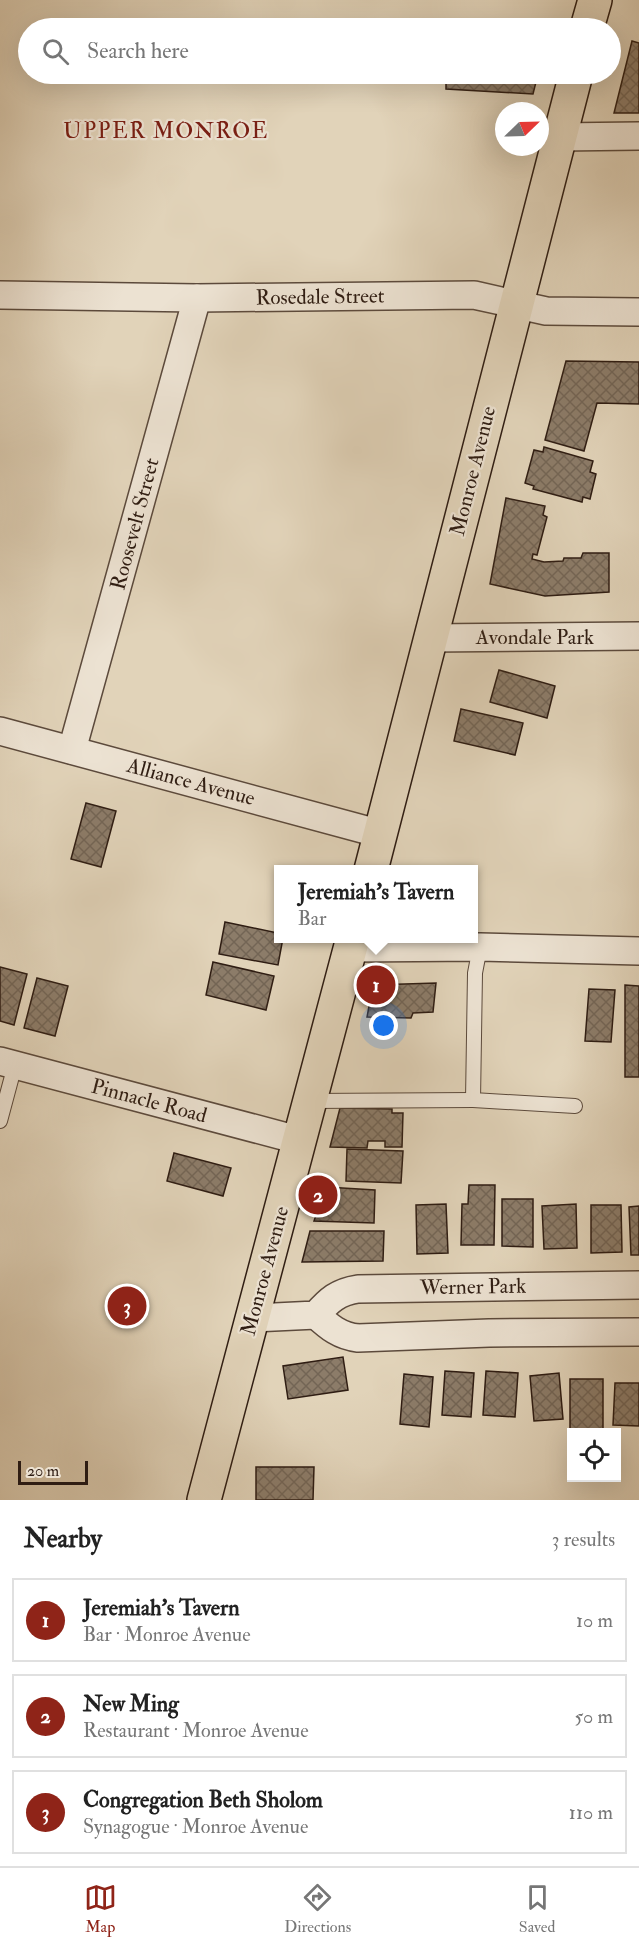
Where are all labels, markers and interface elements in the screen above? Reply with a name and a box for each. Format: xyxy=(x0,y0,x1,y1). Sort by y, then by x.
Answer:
search box xyxy=(18,18,621,84)
icon: search xyxy=(39,35,72,68)
text: Search here xyxy=(87,37,189,65)
north arrow xyxy=(495,102,549,156)
district label: UPPER MONROE xyxy=(63,117,269,145)
street label: Rosedale Street xyxy=(255,282,385,312)
street label: Monroe Avenue xyxy=(444,403,502,539)
street label: Roosevelt Street xyxy=(104,455,166,593)
street label: Avondale Park xyxy=(475,624,594,651)
street label: Alliance Avenue xyxy=(123,752,258,812)
popup xyxy=(274,865,478,943)
text: Jeremiah's Tavern xyxy=(298,878,454,906)
text: Bar xyxy=(298,906,326,931)
pin: 1 xyxy=(356,962,395,1008)
your location xyxy=(369,1011,398,1040)
street label: Pinnacle Road xyxy=(88,1073,211,1130)
pin: 2 xyxy=(298,1172,338,1218)
street label: Monroe Avenue xyxy=(235,1203,295,1339)
street label: Werner Park xyxy=(419,1273,526,1301)
pin: 3 xyxy=(108,1284,146,1328)
map controls xyxy=(567,1428,621,1482)
button: locate xyxy=(567,1428,621,1482)
scale bar xyxy=(18,1458,88,1486)
text: 20 m xyxy=(27,1461,59,1481)
text: Nearby xyxy=(24,1523,102,1555)
text: 3 results xyxy=(552,1527,615,1552)
text: Jeremiah's Tavern xyxy=(83,1594,240,1622)
text: 1 xyxy=(42,1608,49,1633)
text: 10 m xyxy=(576,1608,613,1633)
text: Bar · Monroe Avenue xyxy=(83,1622,251,1647)
text: New Ming xyxy=(83,1690,179,1718)
text: 2 xyxy=(40,1704,51,1729)
text: 50 m xyxy=(574,1704,613,1729)
text: Restaurant · Monroe Avenue xyxy=(83,1718,309,1743)
text: Congregation Beth Sholom xyxy=(83,1786,323,1814)
text: 3 xyxy=(42,1800,49,1825)
text: 110 m xyxy=(569,1800,613,1825)
text: Synagogue · Monroe Avenue xyxy=(83,1814,308,1839)
tab: Map xyxy=(84,1881,117,1937)
tab: Directions xyxy=(284,1881,351,1937)
tab: Saved xyxy=(519,1881,555,1937)

